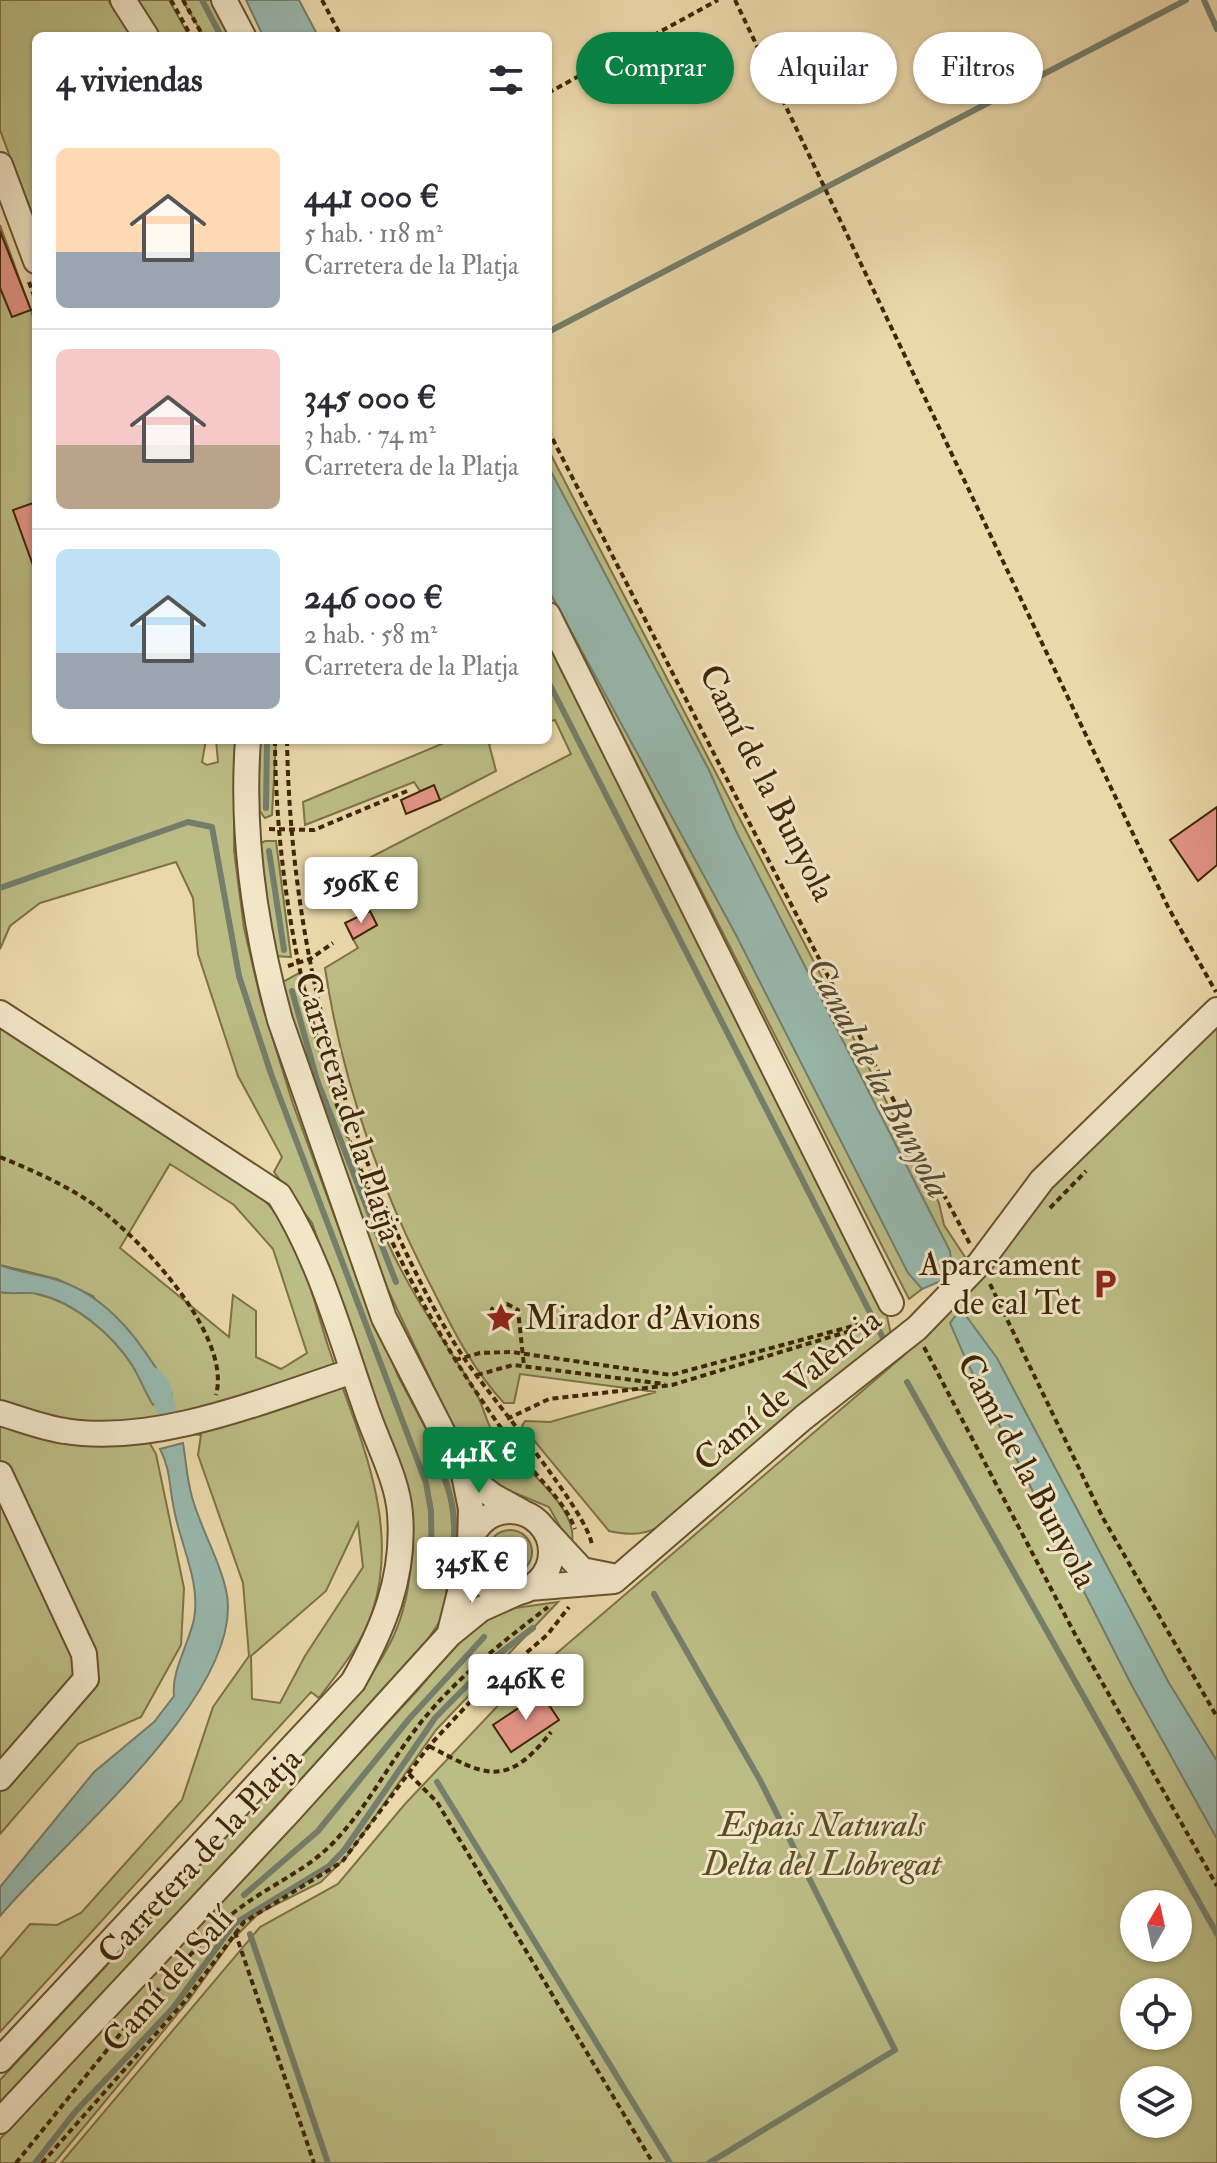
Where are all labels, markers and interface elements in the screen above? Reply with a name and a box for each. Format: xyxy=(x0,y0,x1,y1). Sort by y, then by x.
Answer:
chip: Comprar xyxy=(576,32,734,104)
chip: Alquilar xyxy=(750,32,897,104)
chip: Filtros xyxy=(913,32,1043,104)
icon: filters xyxy=(484,58,528,102)
text: 4 viviendas xyxy=(56,59,203,102)
text: 441 000 € xyxy=(304,175,439,218)
icon: home xyxy=(120,180,216,276)
text: 5 hab. · 118 m² xyxy=(304,218,443,250)
text: Carretera de la Platja xyxy=(304,250,519,282)
text: 345 000 € xyxy=(304,376,437,419)
icon: home xyxy=(120,381,216,477)
text: 3 hab. · 74 m² xyxy=(304,419,436,451)
text: Carretera de la Platja xyxy=(304,451,519,483)
text: 246 000 € xyxy=(304,576,443,619)
icon: home xyxy=(120,581,216,677)
text: 2 hab. · 58 m² xyxy=(304,619,437,651)
text: Carretera de la Platja xyxy=(304,651,519,683)
street label: Camí de la Bunyola xyxy=(689,657,846,909)
pin: 596K € xyxy=(296,857,426,925)
text: 596K € xyxy=(323,867,399,899)
water label: Canal de la Bunyola xyxy=(797,950,961,1206)
street label: Carretera de la Platja xyxy=(284,967,412,1248)
place label: Aparcament de cal Tet xyxy=(918,1243,1081,1325)
parking icon: Aparcament de cal Tet xyxy=(1088,1267,1122,1301)
place label: Mirador d'Avions xyxy=(525,1297,761,1340)
street label: Camí de València xyxy=(685,1298,891,1481)
place icon: Mirador d'Avions xyxy=(484,1301,518,1335)
street label: Camí de la Bunyola xyxy=(947,1346,1107,1597)
pin: 441K € xyxy=(414,1427,544,1495)
text: 441K € xyxy=(441,1437,517,1469)
pin: 345K € xyxy=(407,1537,537,1605)
text: 345K € xyxy=(435,1547,509,1579)
pin: 246K € xyxy=(461,1654,591,1722)
text: 246K € xyxy=(486,1664,566,1696)
street label: Carretera de la Platja xyxy=(89,1738,312,1973)
park label: Espais Naturals Delta del Llobregat xyxy=(702,1804,943,1886)
north arrow xyxy=(1120,1890,1192,1962)
map controls xyxy=(1120,1890,1192,2138)
street label: Camí del Salí xyxy=(93,1897,244,2062)
button: locate xyxy=(1120,1978,1192,2050)
button: layers xyxy=(1120,2066,1192,2138)

